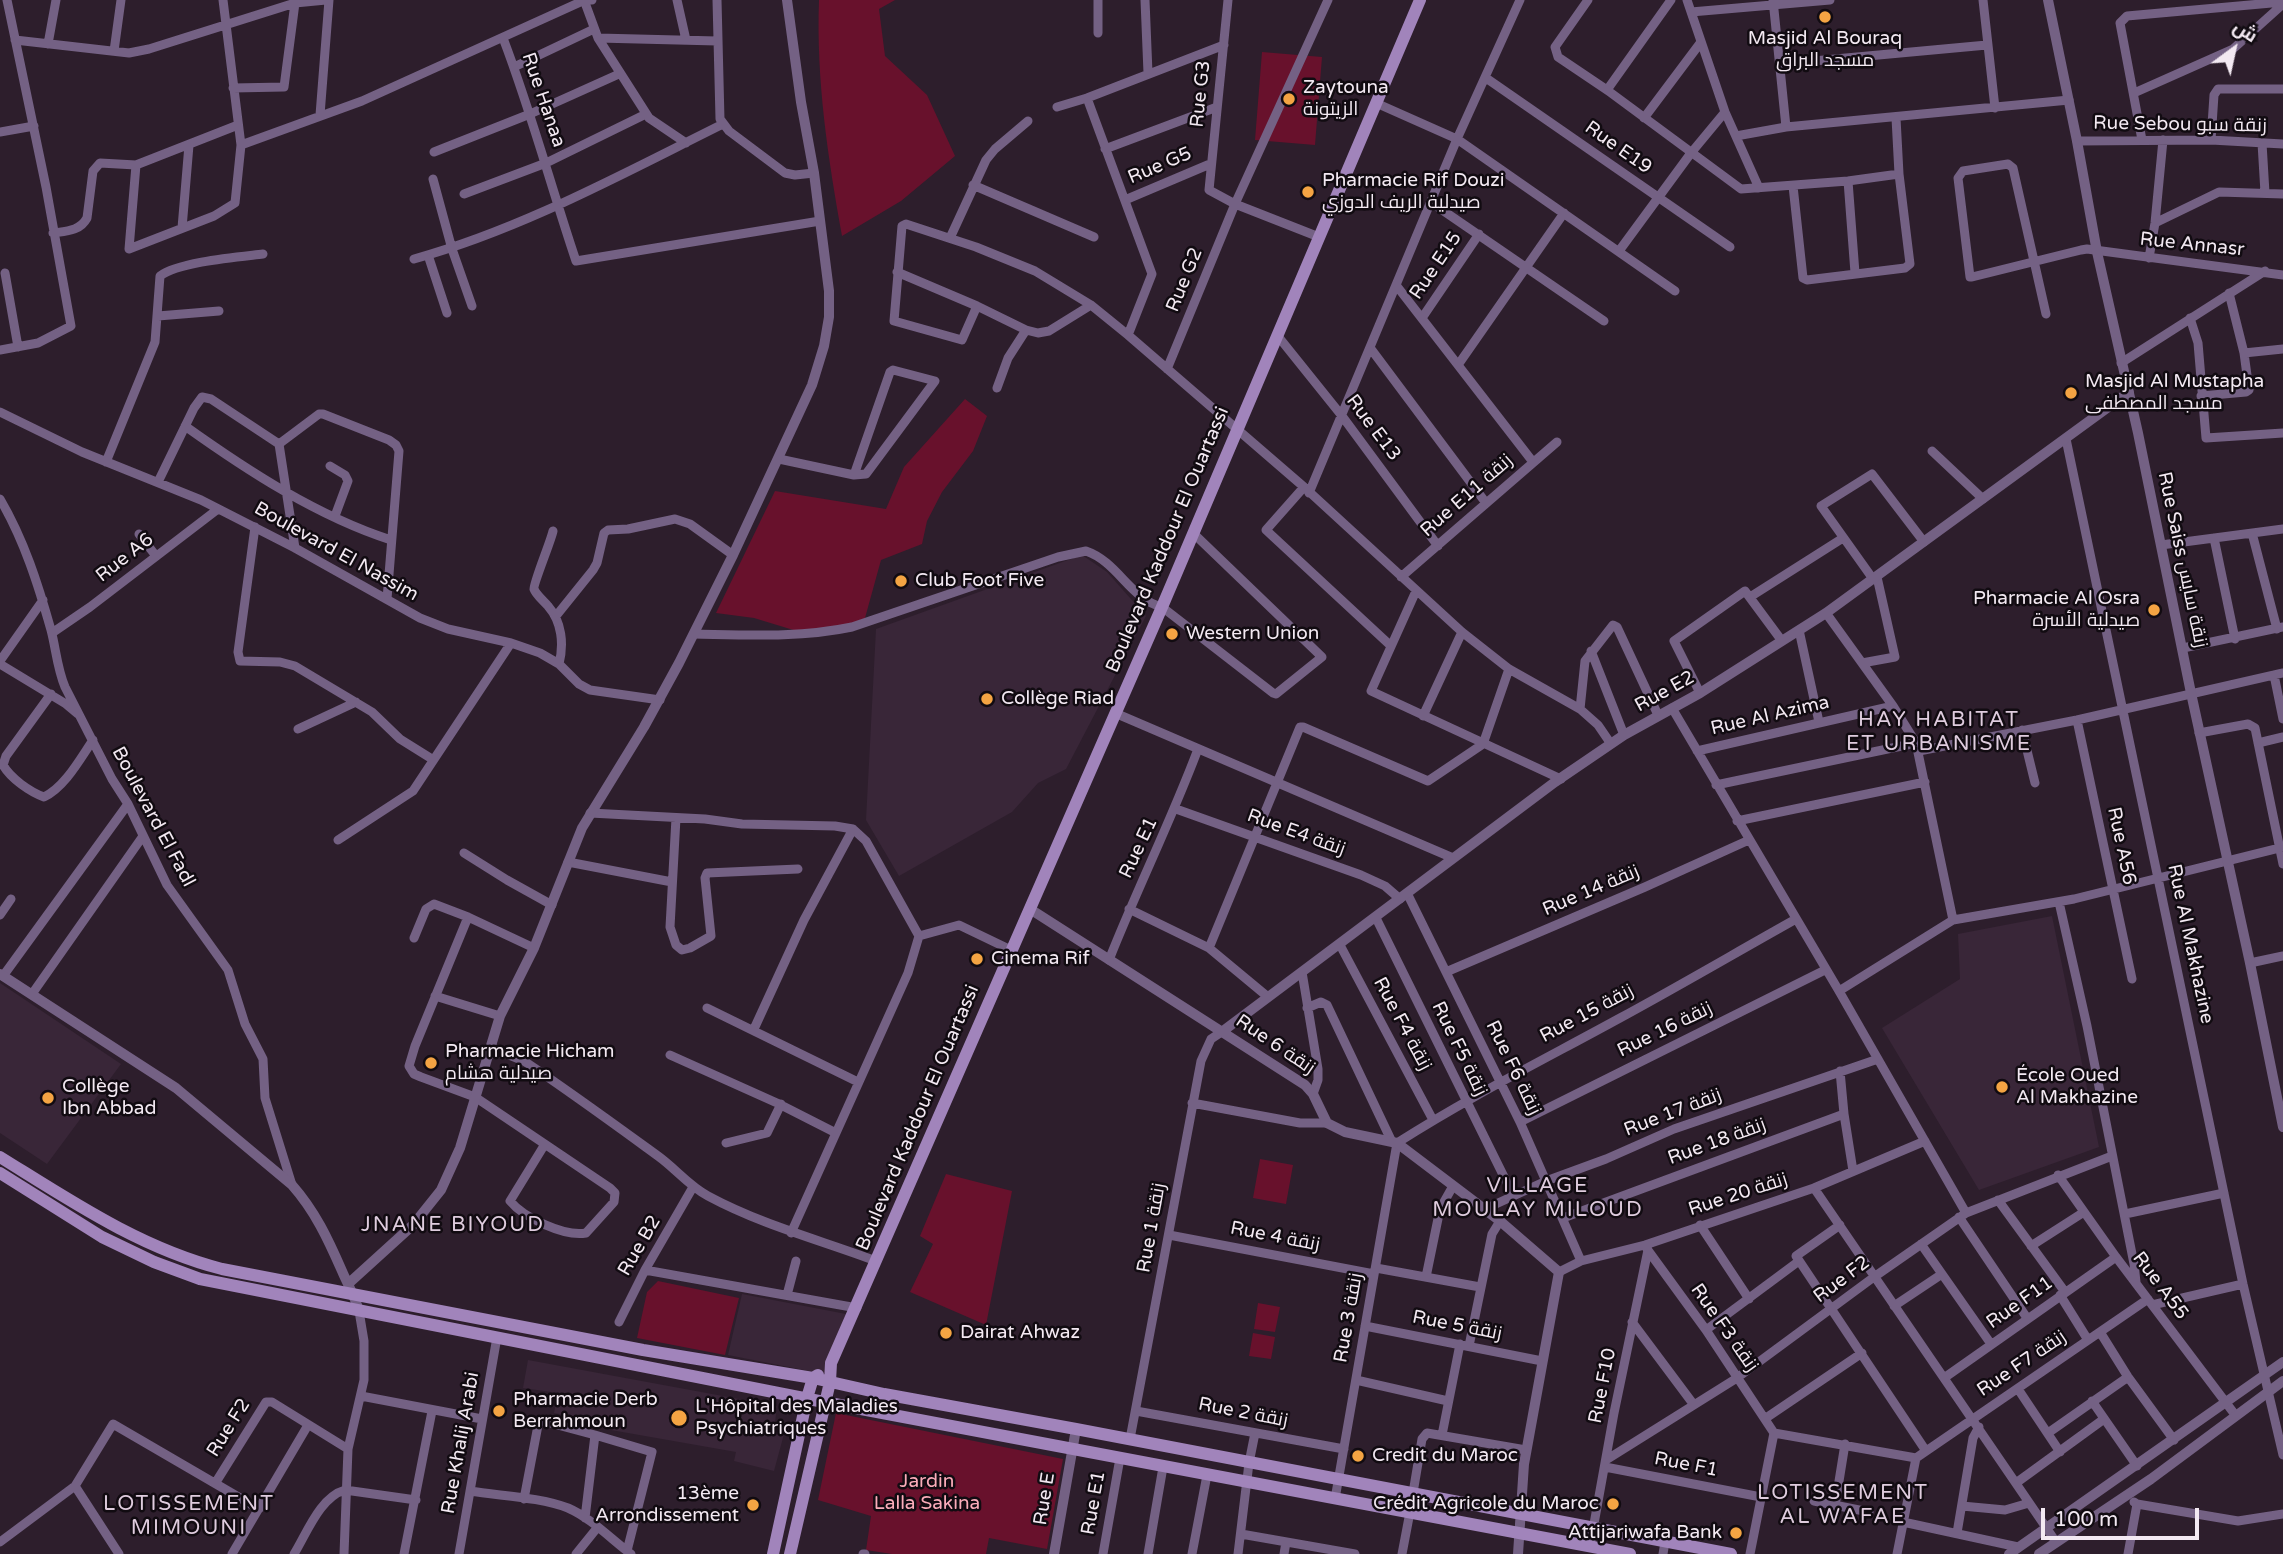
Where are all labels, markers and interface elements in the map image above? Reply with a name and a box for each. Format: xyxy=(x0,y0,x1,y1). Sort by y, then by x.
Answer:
marker: Masjid Al Bouraq مسجد البراق xyxy=(1817,9,1833,25)
north arrow xyxy=(2199,14,2269,84)
text: ش xyxy=(2229,16,2262,47)
place label: Masjid Al Bouraq مسجد البراق xyxy=(1748,28,1902,72)
street label: Rue Hanaa xyxy=(516,50,570,150)
street label: Rue G3 xyxy=(1186,59,1216,129)
place label: Zaytouna الزيتونة xyxy=(1303,77,1389,121)
marker: Zaytouna الزيتونة xyxy=(1281,91,1297,107)
street label: Rue Sebou زنقة سبو xyxy=(2093,112,2267,138)
street label: Rue E19 xyxy=(1580,117,1656,179)
street label: Rue G5 xyxy=(1125,142,1195,190)
place label: Pharmacie Rif Douzi صيدلية الريف الدوزي xyxy=(1322,170,1505,214)
marker: Pharmacie Rif Douzi صيدلية الريف الدوزي xyxy=(1300,184,1316,200)
street label: Rue E15 xyxy=(1405,228,1467,304)
street label: Rue Annasr xyxy=(2139,228,2245,262)
street label: Rue G2 xyxy=(1162,245,1208,315)
place label: Masjid Al Mustapha مسجد المصطفى xyxy=(2085,371,2264,415)
marker: Masjid Al Mustapha مسجد المصطفى xyxy=(2063,385,2079,401)
street label: Rue E13 xyxy=(1341,390,1405,466)
street label: Boulevard Kaddour El Ouartassi xyxy=(1102,404,1234,676)
street label: Rue E11 زنقة xyxy=(1416,450,1518,542)
street label: Rue Saiss زنقة سايس xyxy=(2152,470,2212,650)
street label: Boulevard El Nassim xyxy=(250,497,422,607)
street label: Rue A6 xyxy=(92,528,158,588)
place label: Club Foot Five xyxy=(915,570,1044,592)
marker: Club Foot Five xyxy=(893,573,909,589)
place label: Pharmacie Al Osra صيدلية الأسرة xyxy=(1973,588,2140,632)
marker: Pharmacie Al Osra صيدلية الأسرة xyxy=(2146,602,2162,618)
place label: Western Union xyxy=(1186,623,1319,645)
marker: Western Union xyxy=(1164,626,1180,642)
street label: Rue E2 xyxy=(1631,666,1699,718)
place label: Collège Riad xyxy=(1001,688,1114,710)
marker: Collège Riad xyxy=(979,691,995,707)
street label: Rue Al Azima xyxy=(1708,691,1832,741)
district label: HAY HABITAT ET URBANISME xyxy=(1847,707,2031,757)
street label: Boulevard El Fadl xyxy=(106,743,200,891)
street label: Rue E4 زنقة xyxy=(1244,805,1348,861)
street label: Rue A56 xyxy=(2102,805,2140,887)
street label: Rue E1 xyxy=(1115,814,1163,882)
street label: Rue 14 زنقة xyxy=(1539,860,1643,922)
street label: Rue Al Makhazine xyxy=(2162,862,2218,1026)
place label: Cinema Rif xyxy=(991,948,1090,970)
marker: Cinema Rif xyxy=(969,951,985,967)
street label: Rue F4 زنقة xyxy=(1368,973,1436,1075)
street label: Rue 15 زنقة xyxy=(1536,980,1638,1048)
street label: Boulevard Kaddour El Ouartassi xyxy=(852,982,984,1254)
street label: Rue 16 زنقة xyxy=(1614,997,1716,1063)
street label: Rue F5 زنقة xyxy=(1426,998,1492,1100)
street label: Rue 6 زنقة xyxy=(1231,1010,1319,1080)
street label: Rue F6 زنقة xyxy=(1480,1017,1546,1119)
place label: Pharmacie Hicham صيدلية هشام xyxy=(445,1041,615,1085)
marker: Pharmacie Hicham صيدلية هشام xyxy=(423,1055,439,1071)
place label: École Oued Al Makhazine xyxy=(2016,1065,2138,1109)
place label: Collège Ibn Abbad xyxy=(62,1076,156,1120)
marker: École Oued Al Makhazine xyxy=(1994,1079,2010,1095)
street label: Rue 17 زنقة xyxy=(1621,1084,1725,1142)
marker: Collège Ibn Abbad xyxy=(40,1090,56,1106)
street label: Rue 18 زنقة xyxy=(1665,1114,1769,1170)
street label: Rue 20 زنقة xyxy=(1686,1168,1790,1222)
district label: VILLAGE MOULAY MILOUD xyxy=(1434,1173,1642,1223)
street label: Rue 1 زنقة xyxy=(1133,1181,1171,1275)
district label: JNANE BIYOUD xyxy=(362,1212,544,1238)
street label: Rue B2 xyxy=(614,1212,666,1280)
street label: Rue 4 زنقة xyxy=(1228,1217,1322,1257)
street label: Rue A55 xyxy=(2127,1248,2193,1324)
street label: Rue F2 xyxy=(1809,1252,1875,1308)
street label: Rue 3 زنقة xyxy=(1330,1271,1368,1365)
street label: Rue F11 xyxy=(1982,1272,2058,1334)
street label: Rue F3 زنقة xyxy=(1685,1280,1763,1376)
street label: Rue 5 زنقة xyxy=(1410,1306,1504,1346)
place label: Dairat Ahwaz xyxy=(960,1322,1080,1344)
marker: Dairat Ahwaz xyxy=(938,1325,954,1341)
street label: Rue F7 زنقة xyxy=(1973,1326,2071,1402)
street label: Rue F10 xyxy=(1585,1346,1621,1426)
street label: Rue Khalij Arabi xyxy=(437,1370,485,1516)
place label: Pharmacie Derb Berrahmoun xyxy=(513,1389,658,1433)
street label: Rue 2 زنقة xyxy=(1196,1393,1290,1433)
street label: Rue F2 xyxy=(202,1395,256,1461)
place label: L'Hôpital des Maladies Psychiatriques xyxy=(695,1396,898,1440)
marker: Pharmacie Derb Berrahmoun xyxy=(491,1403,507,1419)
marker: L'Hôpital des Maladies Psychiatriques xyxy=(669,1408,689,1428)
place label: Credit du Maroc xyxy=(1372,1445,1518,1467)
marker: Credit du Maroc xyxy=(1350,1448,1366,1464)
street label: Rue F1 xyxy=(1652,1448,1720,1482)
street label: Rue E1 xyxy=(1077,1469,1111,1537)
park label: Jardin Lalla Sakina xyxy=(874,1471,980,1515)
street label: Rue E xyxy=(1030,1471,1060,1527)
district label: LOTISSEMENT AL WAFAE xyxy=(1758,1480,1928,1530)
place label: 13ème Arrondissement xyxy=(595,1483,739,1527)
district label: LOTISSEMENT MIMOUNI xyxy=(104,1491,274,1541)
place label: Crédit Agricole du Maroc xyxy=(1373,1493,1599,1515)
scale bar xyxy=(2045,1494,2202,1538)
marker: Crédit Agricole du Maroc xyxy=(1605,1496,1621,1512)
marker: 13ème Arrondissement xyxy=(745,1497,761,1513)
text: 100 m xyxy=(2054,1507,2118,1532)
place label: Attijariwafa Bank xyxy=(1568,1522,1722,1544)
marker: Attijariwafa Bank xyxy=(1728,1525,1744,1541)

